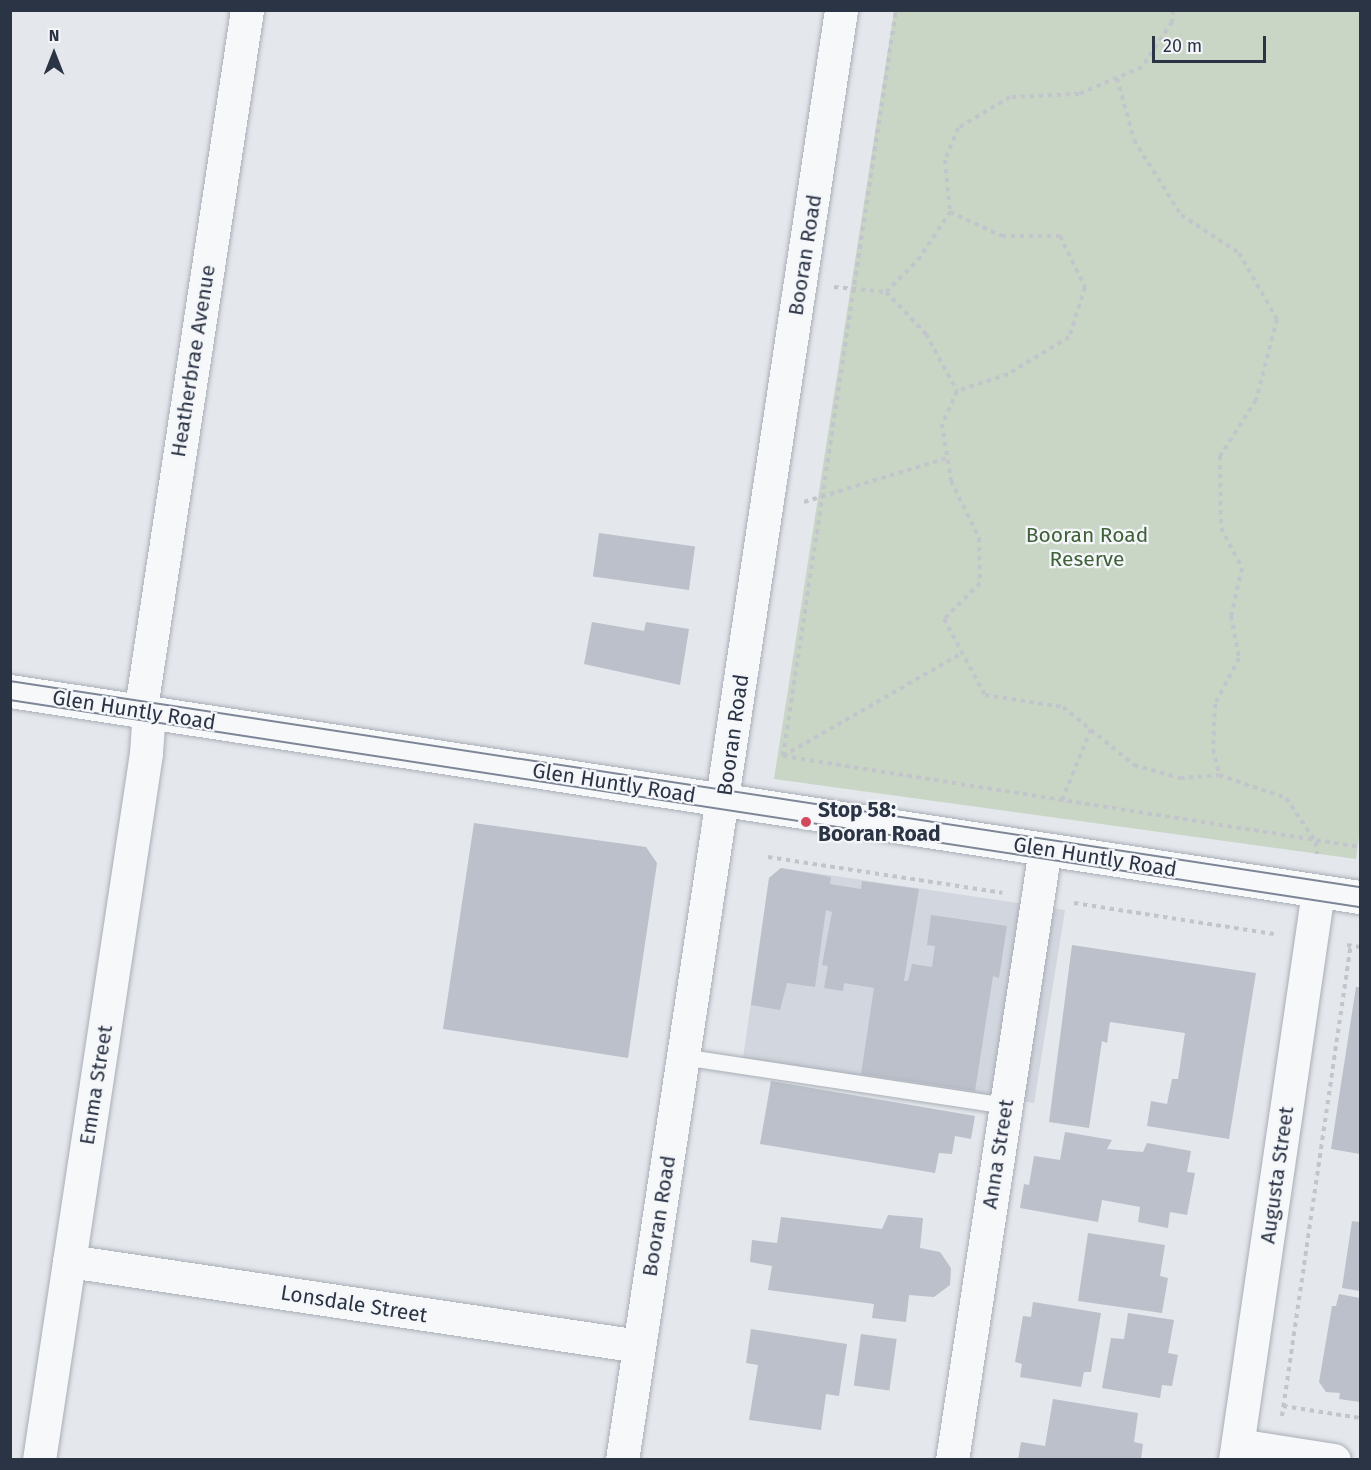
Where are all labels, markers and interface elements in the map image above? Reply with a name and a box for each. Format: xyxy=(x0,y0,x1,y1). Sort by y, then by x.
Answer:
north arrow xyxy=(24,24,84,84)
scale bar xyxy=(1155,24,1269,62)
text: N xyxy=(49,26,59,45)
text: 20 m xyxy=(1163,35,1202,57)
street label: Booran Road xyxy=(783,193,827,317)
street label: Heatherbrae Avenue xyxy=(165,263,221,459)
park label: Booran Road Reserve xyxy=(1026,522,1148,572)
street label: Booran Road xyxy=(712,673,754,797)
street label: Glen Huntly Road xyxy=(51,685,217,735)
street label: Glen Huntly Road xyxy=(531,758,697,808)
place label: Stop 58: Booran Road xyxy=(818,797,941,847)
marker: Stop 58: Booran Road xyxy=(799,815,813,829)
street label: Glen Huntly Road xyxy=(1012,832,1178,882)
street label: Emma Street xyxy=(74,1023,118,1147)
street label: Anna Street xyxy=(977,1097,1019,1211)
street label: Augusta Street xyxy=(1255,1105,1299,1245)
street label: Booran Road xyxy=(637,1154,681,1278)
street label: Lonsdale Street xyxy=(279,1280,429,1328)

